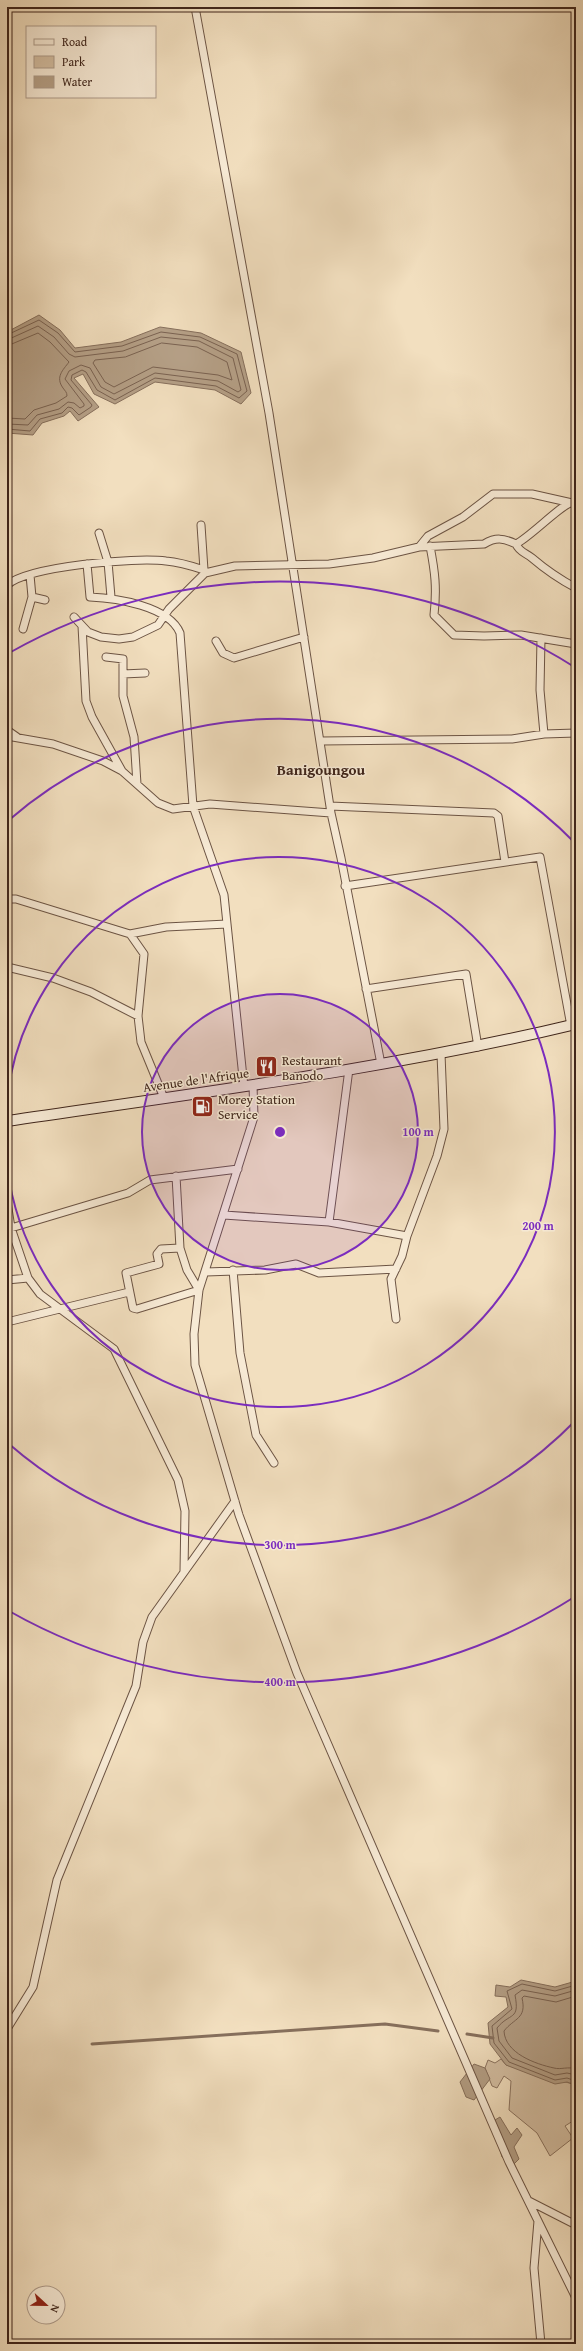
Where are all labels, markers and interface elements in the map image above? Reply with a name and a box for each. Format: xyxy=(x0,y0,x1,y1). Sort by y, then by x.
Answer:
legend xyxy=(26,26,156,98)
text: Road xyxy=(62,33,88,50)
text: Park xyxy=(62,53,86,70)
text: Water xyxy=(62,73,92,90)
district label: Banigoungou xyxy=(277,759,366,780)
place label: Restaurant Banodo xyxy=(282,1051,342,1085)
restaurant icon: Restaurant Banodo xyxy=(254,1054,280,1080)
street label: Avenue de l'Afrique xyxy=(142,1063,250,1097)
place label: Morey Station Service xyxy=(218,1090,296,1124)
fuel station icon: Morey Station Service xyxy=(190,1093,216,1119)
text: 100 m xyxy=(402,1123,435,1140)
centre of rings xyxy=(273,1125,287,1139)
text: 200 m xyxy=(522,1217,555,1234)
text: 300 m xyxy=(264,1536,297,1553)
text: 400 m xyxy=(264,1673,297,1690)
north arrow xyxy=(26,2285,66,2325)
text: N xyxy=(46,2302,64,2316)

